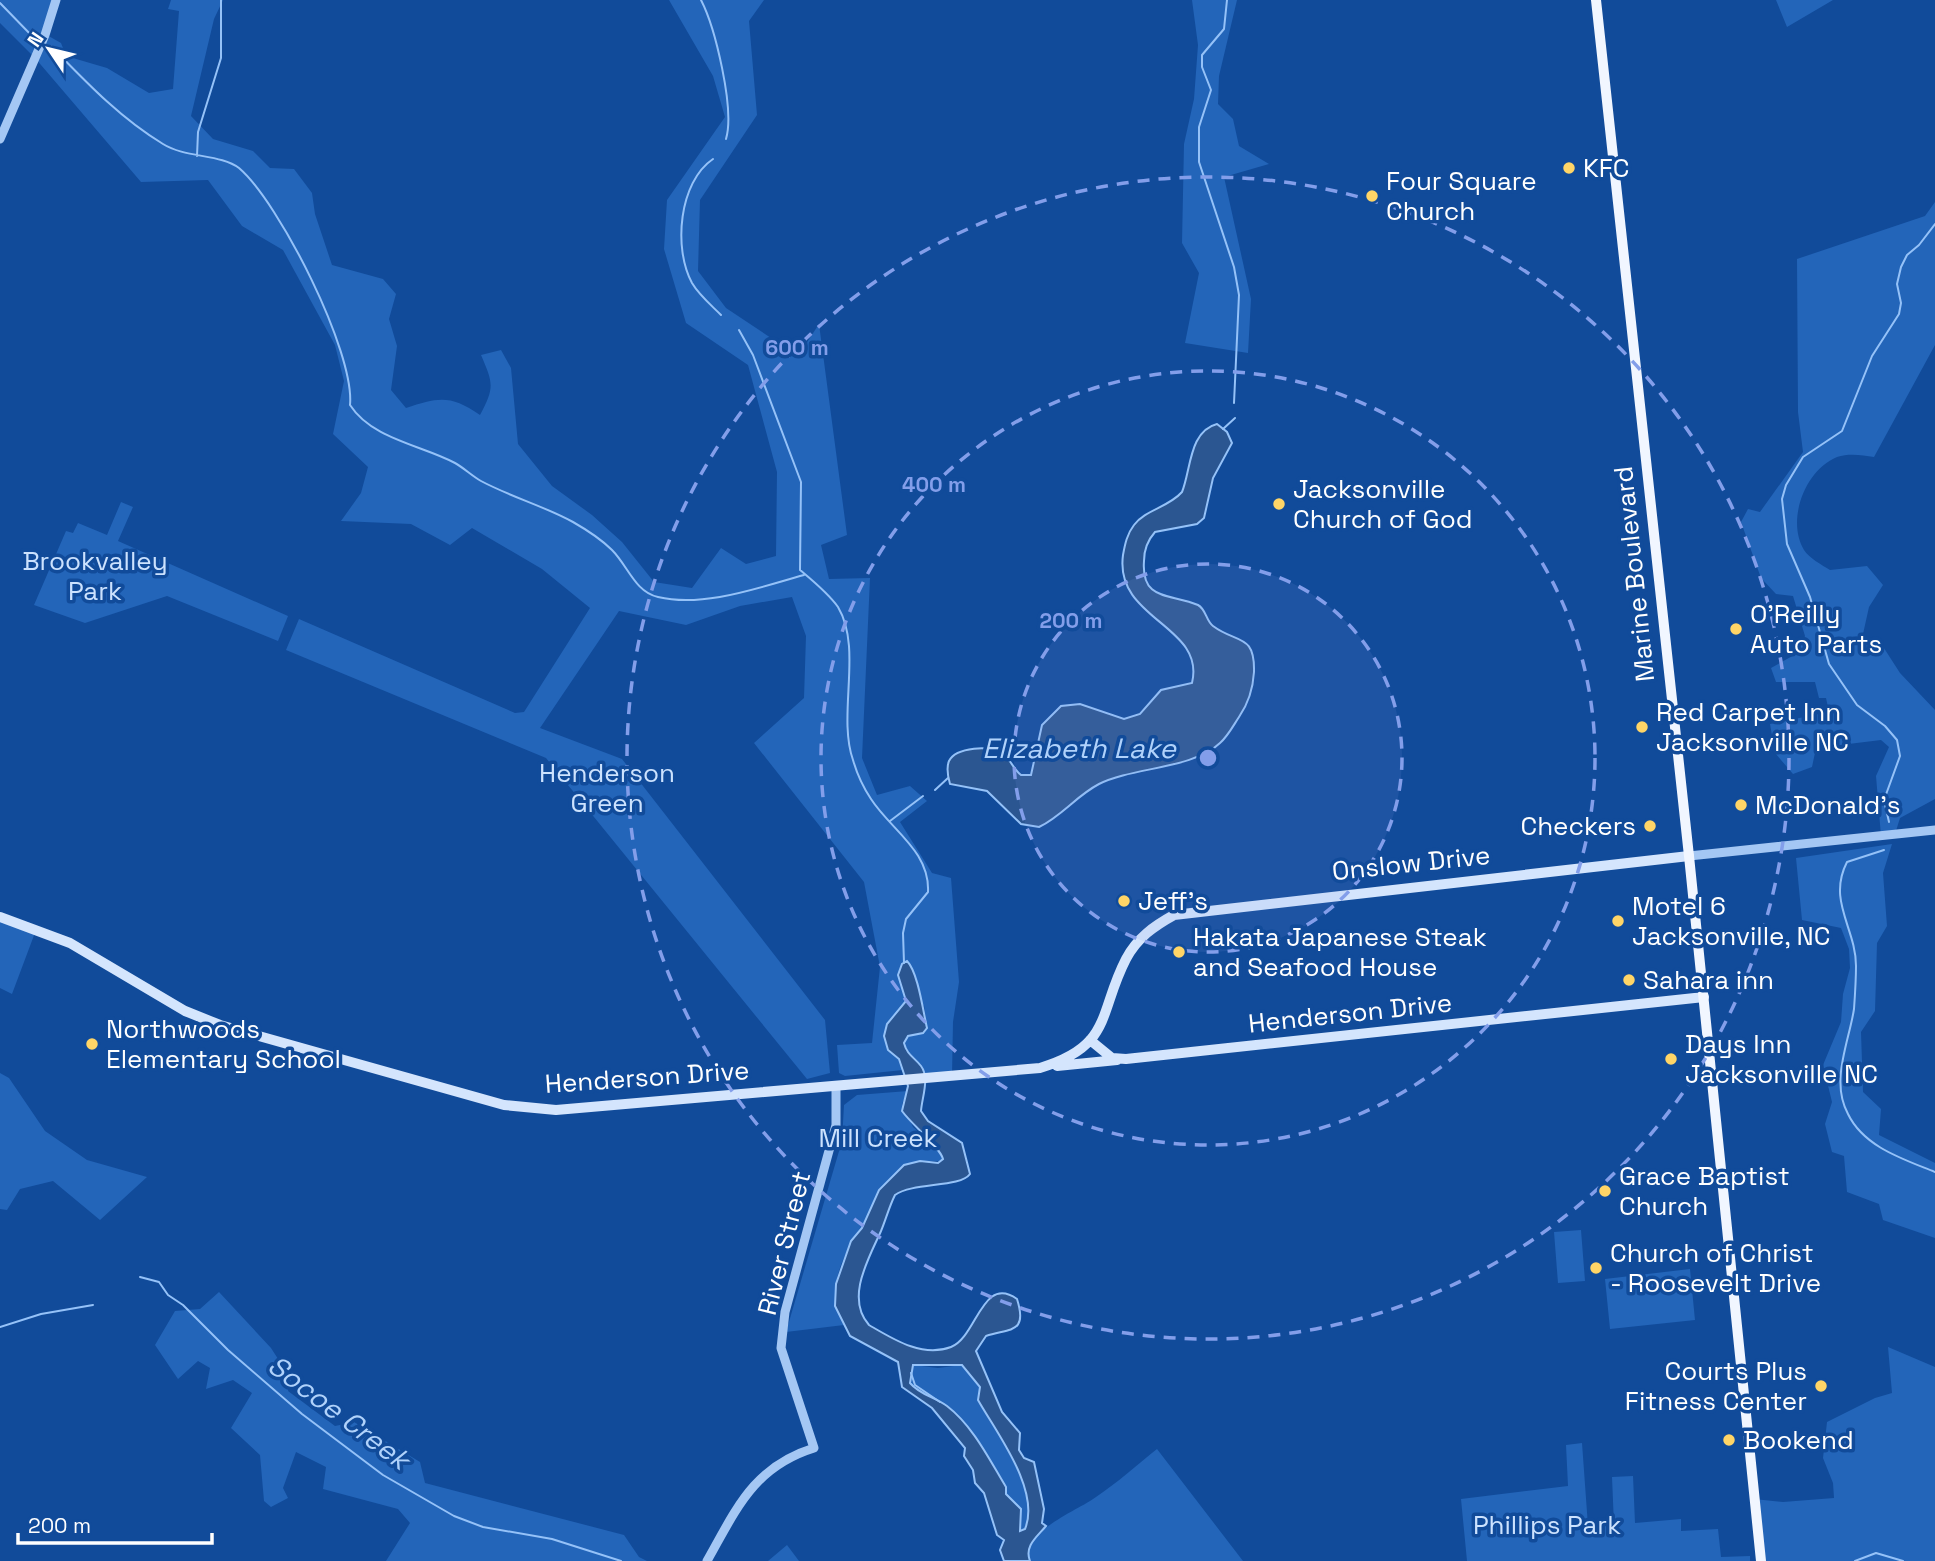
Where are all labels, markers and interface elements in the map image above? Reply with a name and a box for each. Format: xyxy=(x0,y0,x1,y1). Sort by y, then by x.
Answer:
north arrow xyxy=(14,14,84,84)
text: N xyxy=(22,27,49,52)
place label: KFC xyxy=(1583,151,1629,185)
marker: KFC xyxy=(1561,160,1577,176)
place label: Four Square Church xyxy=(1386,164,1537,228)
marker: Four Square Church xyxy=(1364,188,1380,204)
text: 600 m xyxy=(765,334,829,361)
street label: Marine Boulevard xyxy=(1606,464,1662,684)
text: 400 m xyxy=(902,471,966,498)
place label: Jacksonville Church of God xyxy=(1293,472,1473,536)
marker: Jacksonville Church of God xyxy=(1271,496,1287,512)
park label: Brookvalley Park xyxy=(22,544,168,608)
place label: O'Reilly Auto Parts xyxy=(1750,597,1882,661)
text: 200 m xyxy=(1040,607,1102,634)
marker: O'Reilly Auto Parts xyxy=(1728,621,1744,637)
place label: Red Carpet Inn Jacksonville NC xyxy=(1656,695,1849,759)
marker: Red Carpet Inn Jacksonville NC xyxy=(1634,719,1650,735)
water label: Elizabeth Lake xyxy=(982,730,1177,766)
centre of rings xyxy=(1196,746,1220,770)
park label: Henderson Green xyxy=(539,756,675,820)
place label: McDonald's xyxy=(1755,788,1900,822)
marker: McDonald's xyxy=(1733,797,1749,813)
place label: Checkers xyxy=(1520,809,1636,843)
marker: Checkers xyxy=(1642,818,1658,834)
street label: Onslow Drive xyxy=(1330,838,1492,888)
place label: Jeff's xyxy=(1138,884,1208,918)
place label: Motel 6 Jacksonville, NC xyxy=(1632,889,1831,953)
marker: Jeff's xyxy=(1116,893,1132,909)
marker: Motel 6 Jacksonville, NC xyxy=(1610,913,1626,929)
place label: Hakata Japanese Steak and Seafood House xyxy=(1193,920,1487,984)
marker: Hakata Japanese Steak and Seafood House xyxy=(1171,944,1187,960)
place label: Sahara inn xyxy=(1643,963,1774,997)
marker: Sahara inn xyxy=(1621,972,1637,988)
street label: Henderson Drive xyxy=(1246,985,1454,1041)
place label: Northwoods Elementary School xyxy=(106,1012,341,1076)
place label: Days Inn Jacksonville NC xyxy=(1685,1027,1878,1091)
marker: Northwoods Elementary School xyxy=(84,1036,100,1052)
marker: Days Inn Jacksonville NC xyxy=(1663,1051,1679,1067)
street label: Henderson Drive xyxy=(544,1053,750,1101)
park label: Mill Creek xyxy=(818,1121,938,1155)
place label: Grace Baptist Church xyxy=(1619,1159,1790,1223)
street label: River Street xyxy=(750,1167,818,1319)
marker: Grace Baptist Church xyxy=(1597,1183,1613,1199)
place label: Church of Christ - Roosevelt Drive xyxy=(1610,1236,1821,1300)
marker: Church of Christ - Roosevelt Drive xyxy=(1588,1260,1604,1276)
water label: Socoe Creek xyxy=(261,1347,419,1479)
place label: Courts Plus Fitness Center xyxy=(1625,1354,1807,1418)
marker: Courts Plus Fitness Center xyxy=(1813,1378,1829,1394)
place label: Bookend xyxy=(1743,1423,1854,1457)
marker: Bookend xyxy=(1721,1432,1737,1448)
scale bar xyxy=(18,1502,212,1546)
park label: Phillips Park xyxy=(1473,1508,1621,1542)
text: 200 m xyxy=(28,1512,91,1539)

